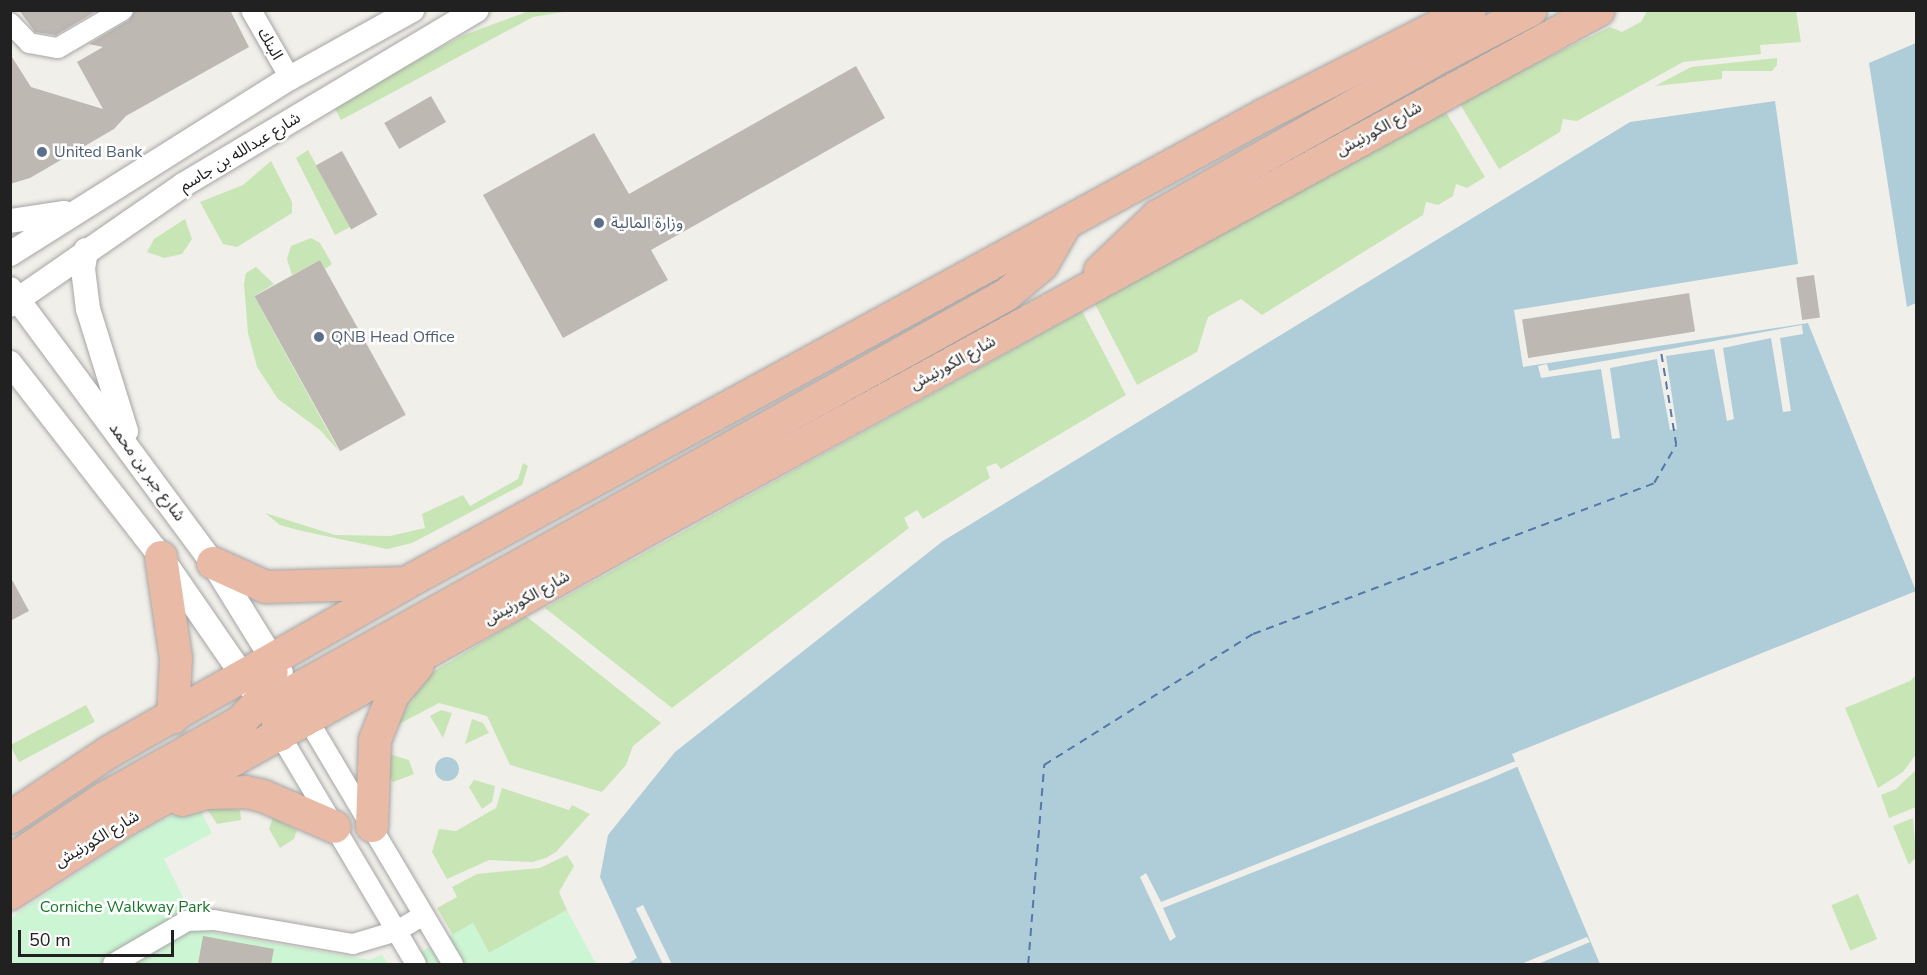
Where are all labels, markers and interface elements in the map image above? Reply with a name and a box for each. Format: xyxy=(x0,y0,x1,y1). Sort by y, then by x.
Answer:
street label: البنك xyxy=(253,25,287,63)
street label: شارع الكورنيش xyxy=(1333,98,1425,160)
street label: شارع عبدالله بن جاسم xyxy=(176,108,304,196)
place label: United Bank xyxy=(54,142,142,162)
marker: United Bank xyxy=(35,145,49,159)
place label: وزارة المالية xyxy=(611,213,683,233)
marker: وزارة المالية xyxy=(592,216,606,230)
place label: QNB Head Office xyxy=(331,327,455,347)
marker: QNB Head Office xyxy=(312,330,326,344)
street label: شارع الكورنيش xyxy=(907,332,999,394)
street label: شارع جبر بن محمد xyxy=(105,419,189,525)
street label: شارع الكورنيش xyxy=(481,567,573,629)
street label: شارع الكورنيش xyxy=(51,806,143,872)
park label: Corniche Walkway Park xyxy=(40,897,210,917)
scale bar xyxy=(21,918,177,956)
text: 50 m xyxy=(29,928,71,952)

